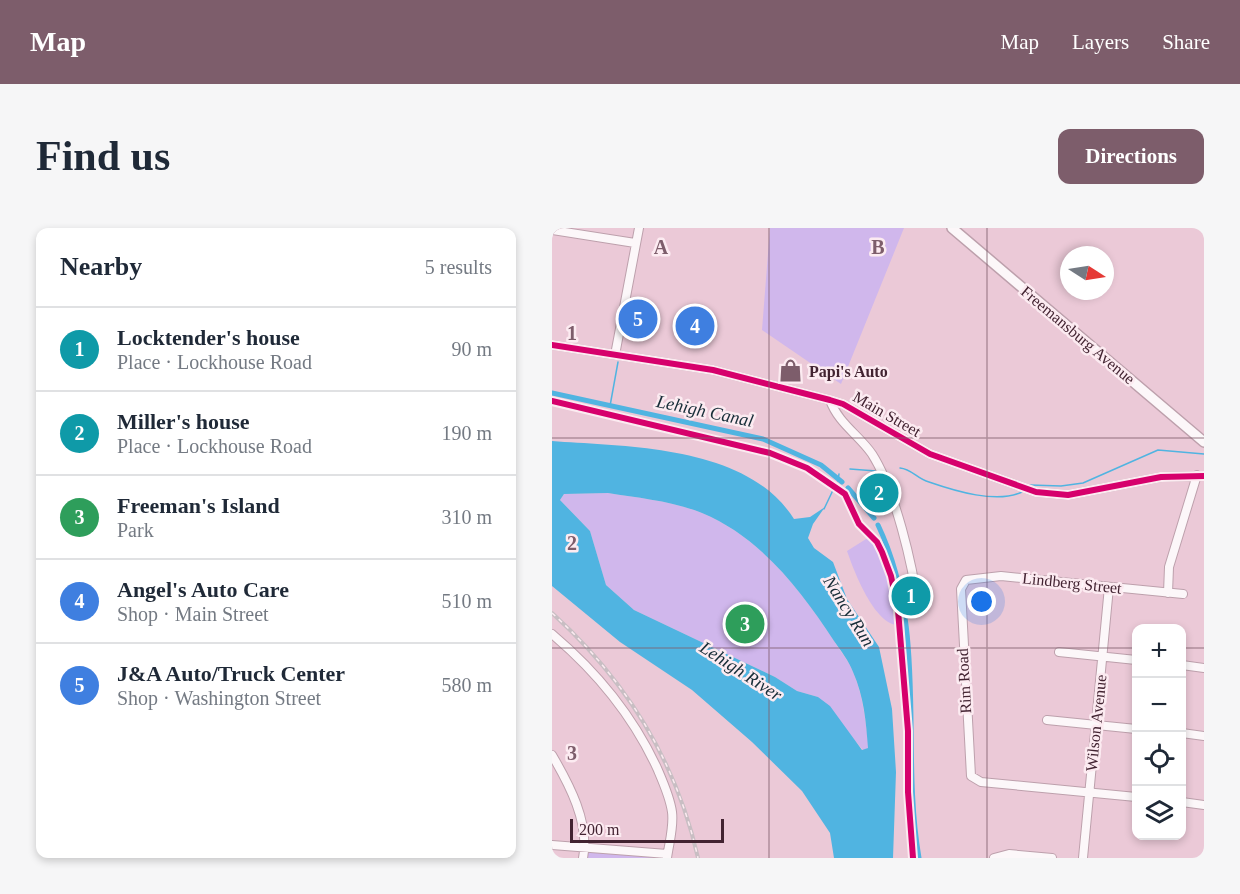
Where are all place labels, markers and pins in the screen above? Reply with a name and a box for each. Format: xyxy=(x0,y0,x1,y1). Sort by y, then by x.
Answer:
pin: 5 xyxy=(618,296,658,341)
pin: 4 xyxy=(676,304,714,348)
shop icon: Papi's Auto xyxy=(778,358,804,384)
place label: Papi's Auto xyxy=(809,363,888,381)
pin: 2 xyxy=(860,470,898,516)
pin: 1 xyxy=(892,574,930,619)
pin: 3 xyxy=(726,602,764,646)

